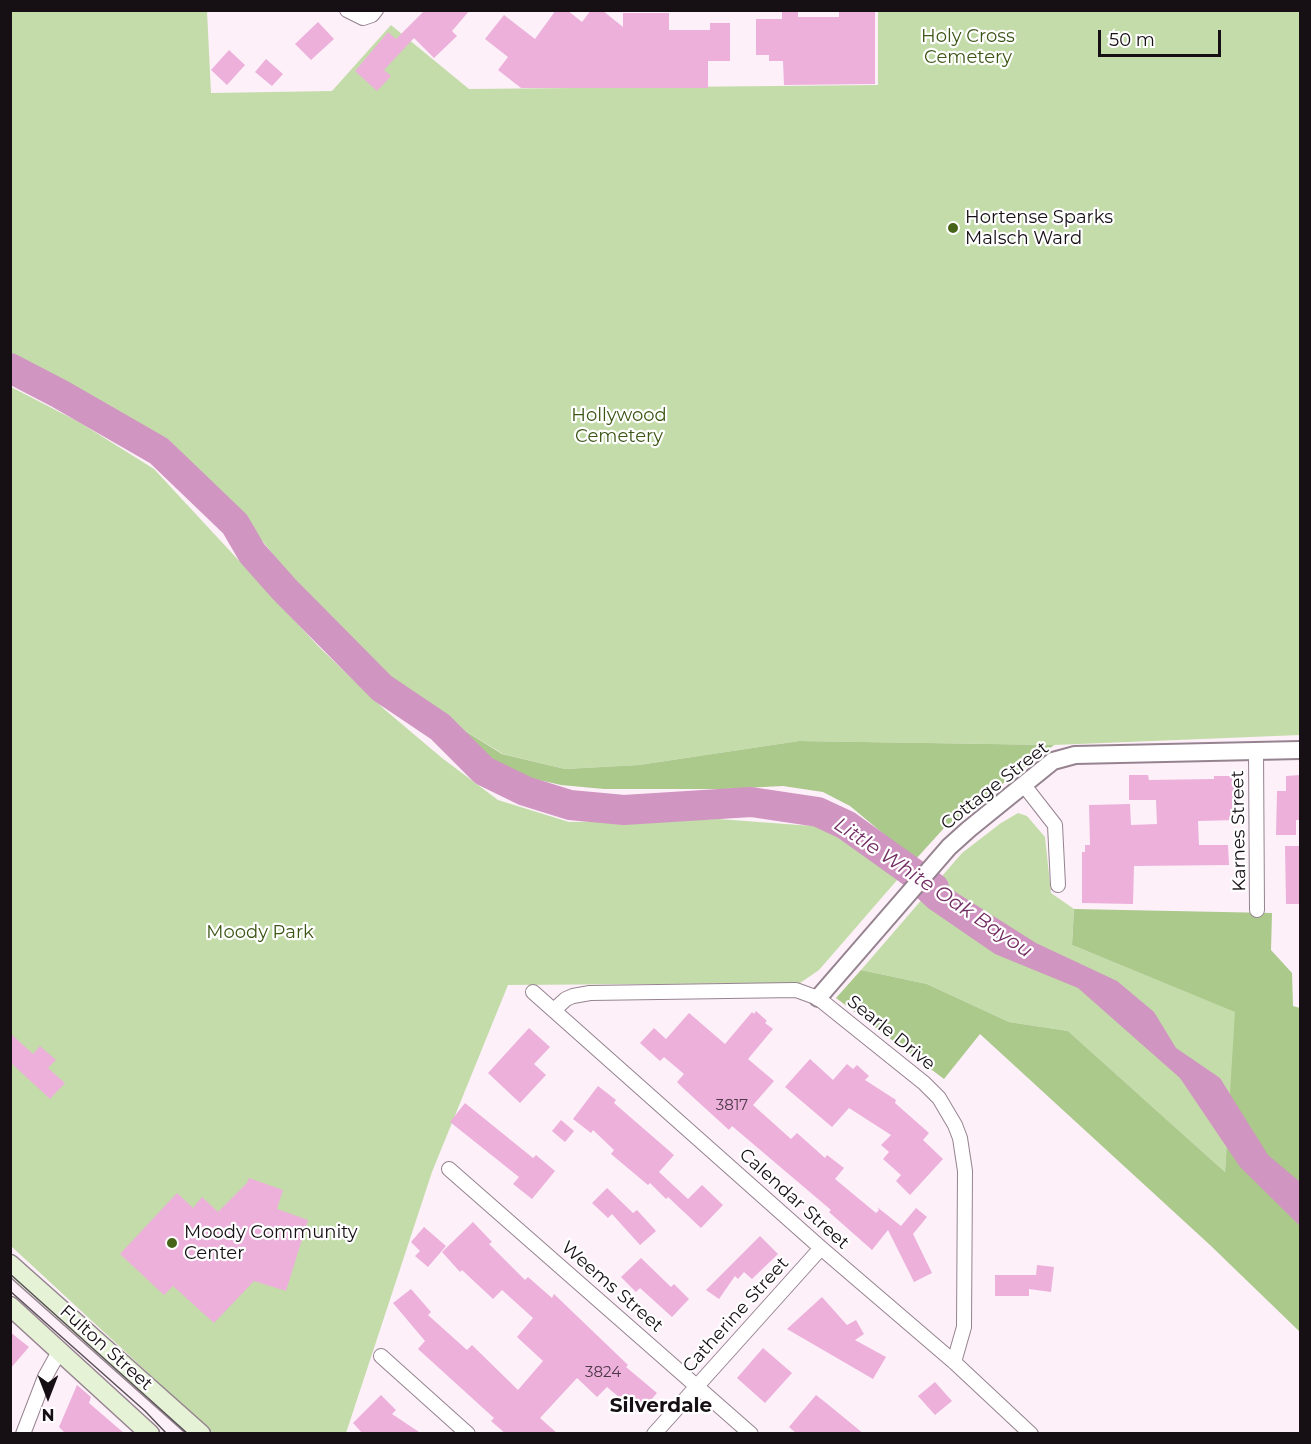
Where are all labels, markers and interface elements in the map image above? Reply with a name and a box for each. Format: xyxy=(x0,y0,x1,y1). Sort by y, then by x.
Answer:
scale bar xyxy=(1101,18,1224,56)
park label: Holy Cross Cemetery xyxy=(921,26,1015,68)
text: 50 m xyxy=(1109,29,1155,51)
place label: Hortense Sparks Malsch Ward xyxy=(965,207,1113,250)
marker: Hortense Sparks Malsch Ward xyxy=(946,221,960,235)
park label: Hollywood Cemetery xyxy=(571,405,667,448)
street label: Cottage Street xyxy=(937,737,1053,835)
street label: Karnes Street xyxy=(1227,770,1251,892)
water label: Little White Oak Bayou xyxy=(829,813,1037,963)
park label: Moody Park xyxy=(206,922,314,944)
street label: Searle Drive xyxy=(843,991,939,1075)
house number: 3817 xyxy=(716,1097,748,1115)
street label: Calendar Street xyxy=(735,1144,853,1254)
place label: Moody Community Center xyxy=(184,1222,358,1264)
marker: Moody Community Center xyxy=(165,1236,179,1250)
street label: Weems Street xyxy=(557,1237,667,1337)
street label: Catherine Street xyxy=(679,1253,793,1377)
street label: Fulton Street xyxy=(55,1301,157,1395)
house number: 3824 xyxy=(585,1364,621,1382)
north arrow xyxy=(18,1366,78,1426)
district label: Silverdale xyxy=(610,1394,712,1418)
text: N xyxy=(42,1405,54,1424)

